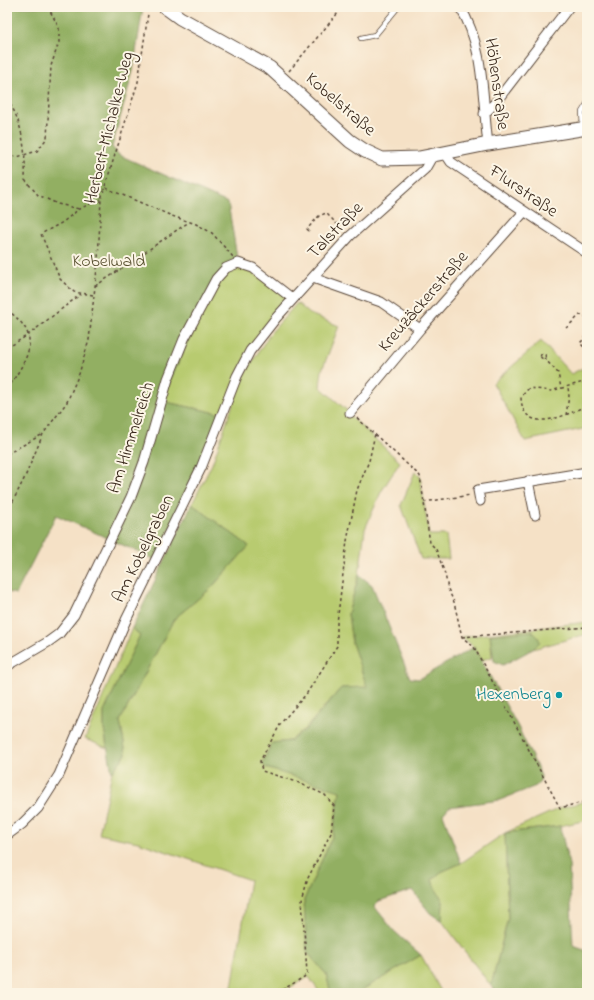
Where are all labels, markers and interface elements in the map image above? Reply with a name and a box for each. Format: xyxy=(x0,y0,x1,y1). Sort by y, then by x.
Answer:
street label: Höhenstraße xyxy=(477,36,515,133)
street label: Herbert-Michalke-Weg xyxy=(78,49,142,207)
street label: Kobelstraße xyxy=(299,67,382,144)
street label: Flurstraße xyxy=(482,159,564,225)
street label: Talstraße xyxy=(302,196,371,266)
street label: Kreuzäckerstraße xyxy=(373,245,476,358)
park label: Kobelwald xyxy=(73,249,145,275)
street label: Am Himmelreich xyxy=(102,379,162,497)
street label: Am Kobelgraben xyxy=(107,490,182,608)
place label: Hexenberg xyxy=(476,682,551,709)
marker: Hexenberg xyxy=(554,690,564,700)

